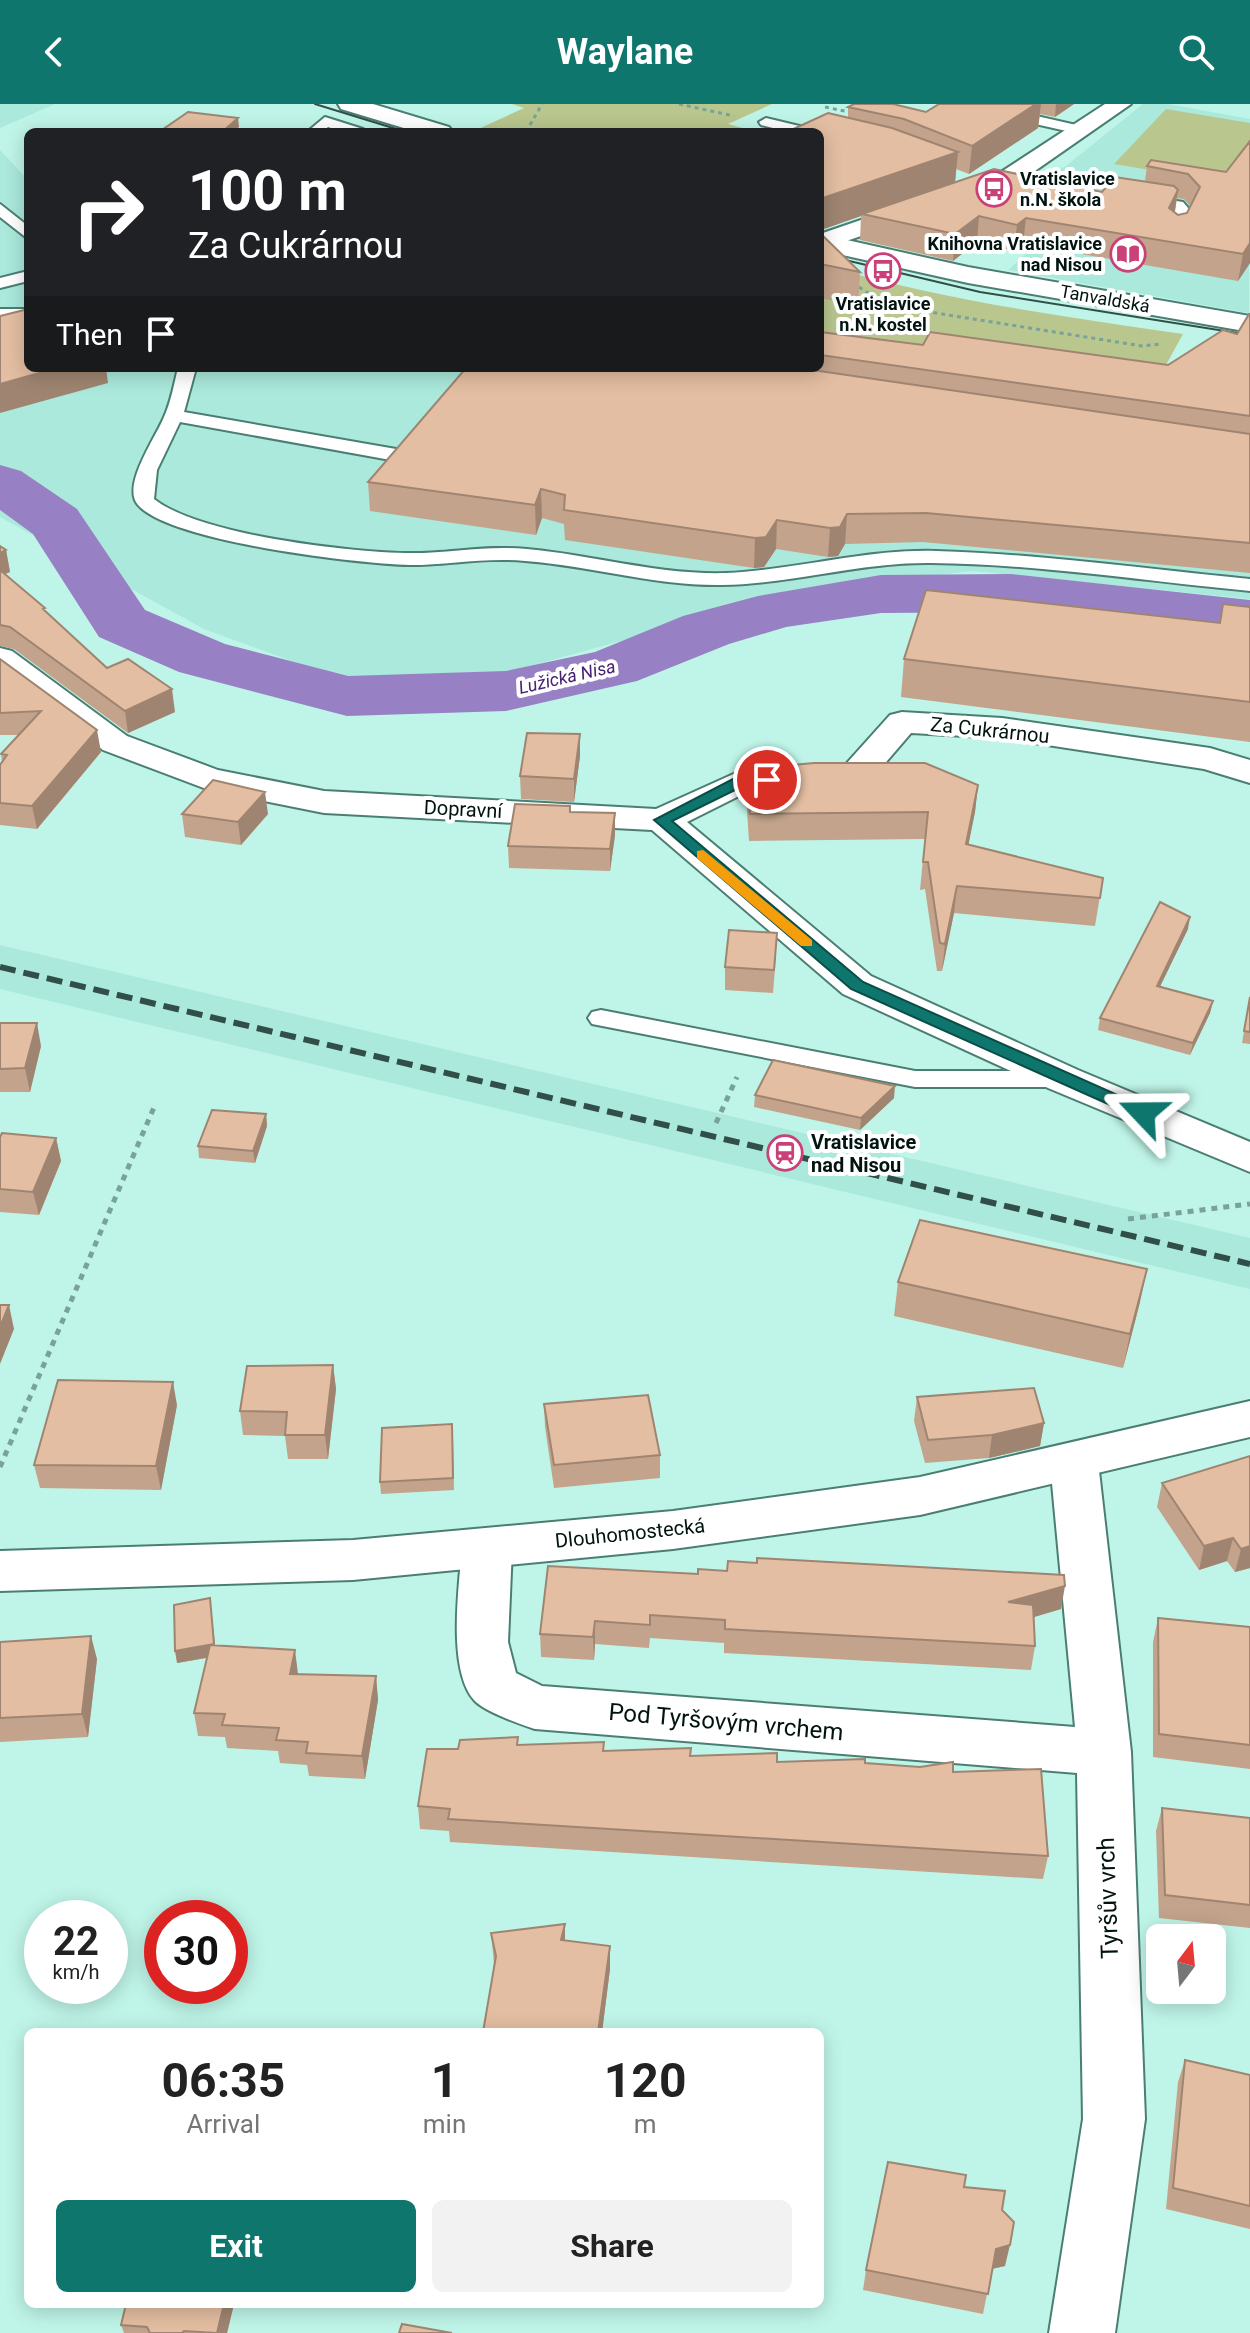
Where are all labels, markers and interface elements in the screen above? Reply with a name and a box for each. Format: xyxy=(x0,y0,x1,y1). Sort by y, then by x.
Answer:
icon: back xyxy=(32,30,76,74)
icon: search xyxy=(1174,30,1218,74)
text: Waylane xyxy=(557,31,693,73)
text: 100 m xyxy=(188,158,347,224)
icon: right xyxy=(56,160,160,264)
place label: Vratislavice n.N. škola xyxy=(1020,168,1115,210)
bus stop icon: Vratislavice n.N. škola xyxy=(975,170,1013,208)
text: Za Cukrárnou xyxy=(188,225,403,267)
place label: Knihovna Vratislavice nad Nisou xyxy=(928,233,1102,275)
library icon: Knihovna Vratislavice nad Nisou xyxy=(1109,235,1147,273)
bus stop icon: Vratislavice n.N. kostel xyxy=(864,252,902,290)
street label: Tanvaldská xyxy=(1059,280,1152,317)
place label: Vratislavice n.N. kostel xyxy=(836,293,931,335)
icon: arrive xyxy=(139,312,183,356)
text: Then xyxy=(56,317,123,352)
water label: Lužická Nisa xyxy=(516,655,617,698)
street label: Za Cukrárnou xyxy=(929,712,1051,748)
pin xyxy=(733,746,801,814)
icon: arrive xyxy=(745,758,789,802)
street label: Dopravní xyxy=(423,795,504,823)
position arrow xyxy=(1101,1071,1185,1155)
place label: Vratislavice nad Nisou xyxy=(811,1130,916,1177)
station icon: Vratislavice nad Nisou xyxy=(766,1134,804,1172)
street label: Dlouhomostecká xyxy=(554,1513,706,1553)
street label: Pod Tyršovým vrchem xyxy=(607,1698,845,1746)
street label: Tyršův vrch xyxy=(1092,1837,1124,1959)
speed limit sign: 30 xyxy=(144,1900,248,2004)
text: 22 xyxy=(53,1918,99,1965)
north arrow xyxy=(1146,1924,1226,2004)
map controls xyxy=(1146,1924,1226,2004)
text: km/h xyxy=(53,1960,99,1984)
text: 06:35 xyxy=(162,2052,285,2109)
text: 1 xyxy=(431,2052,458,2109)
text: 120 xyxy=(604,2052,686,2109)
text: Arrival xyxy=(187,2109,260,2139)
text: min xyxy=(423,2109,466,2139)
text: m xyxy=(634,2109,657,2139)
button: Exit xyxy=(56,2200,416,2292)
button: Share xyxy=(432,2200,792,2292)

